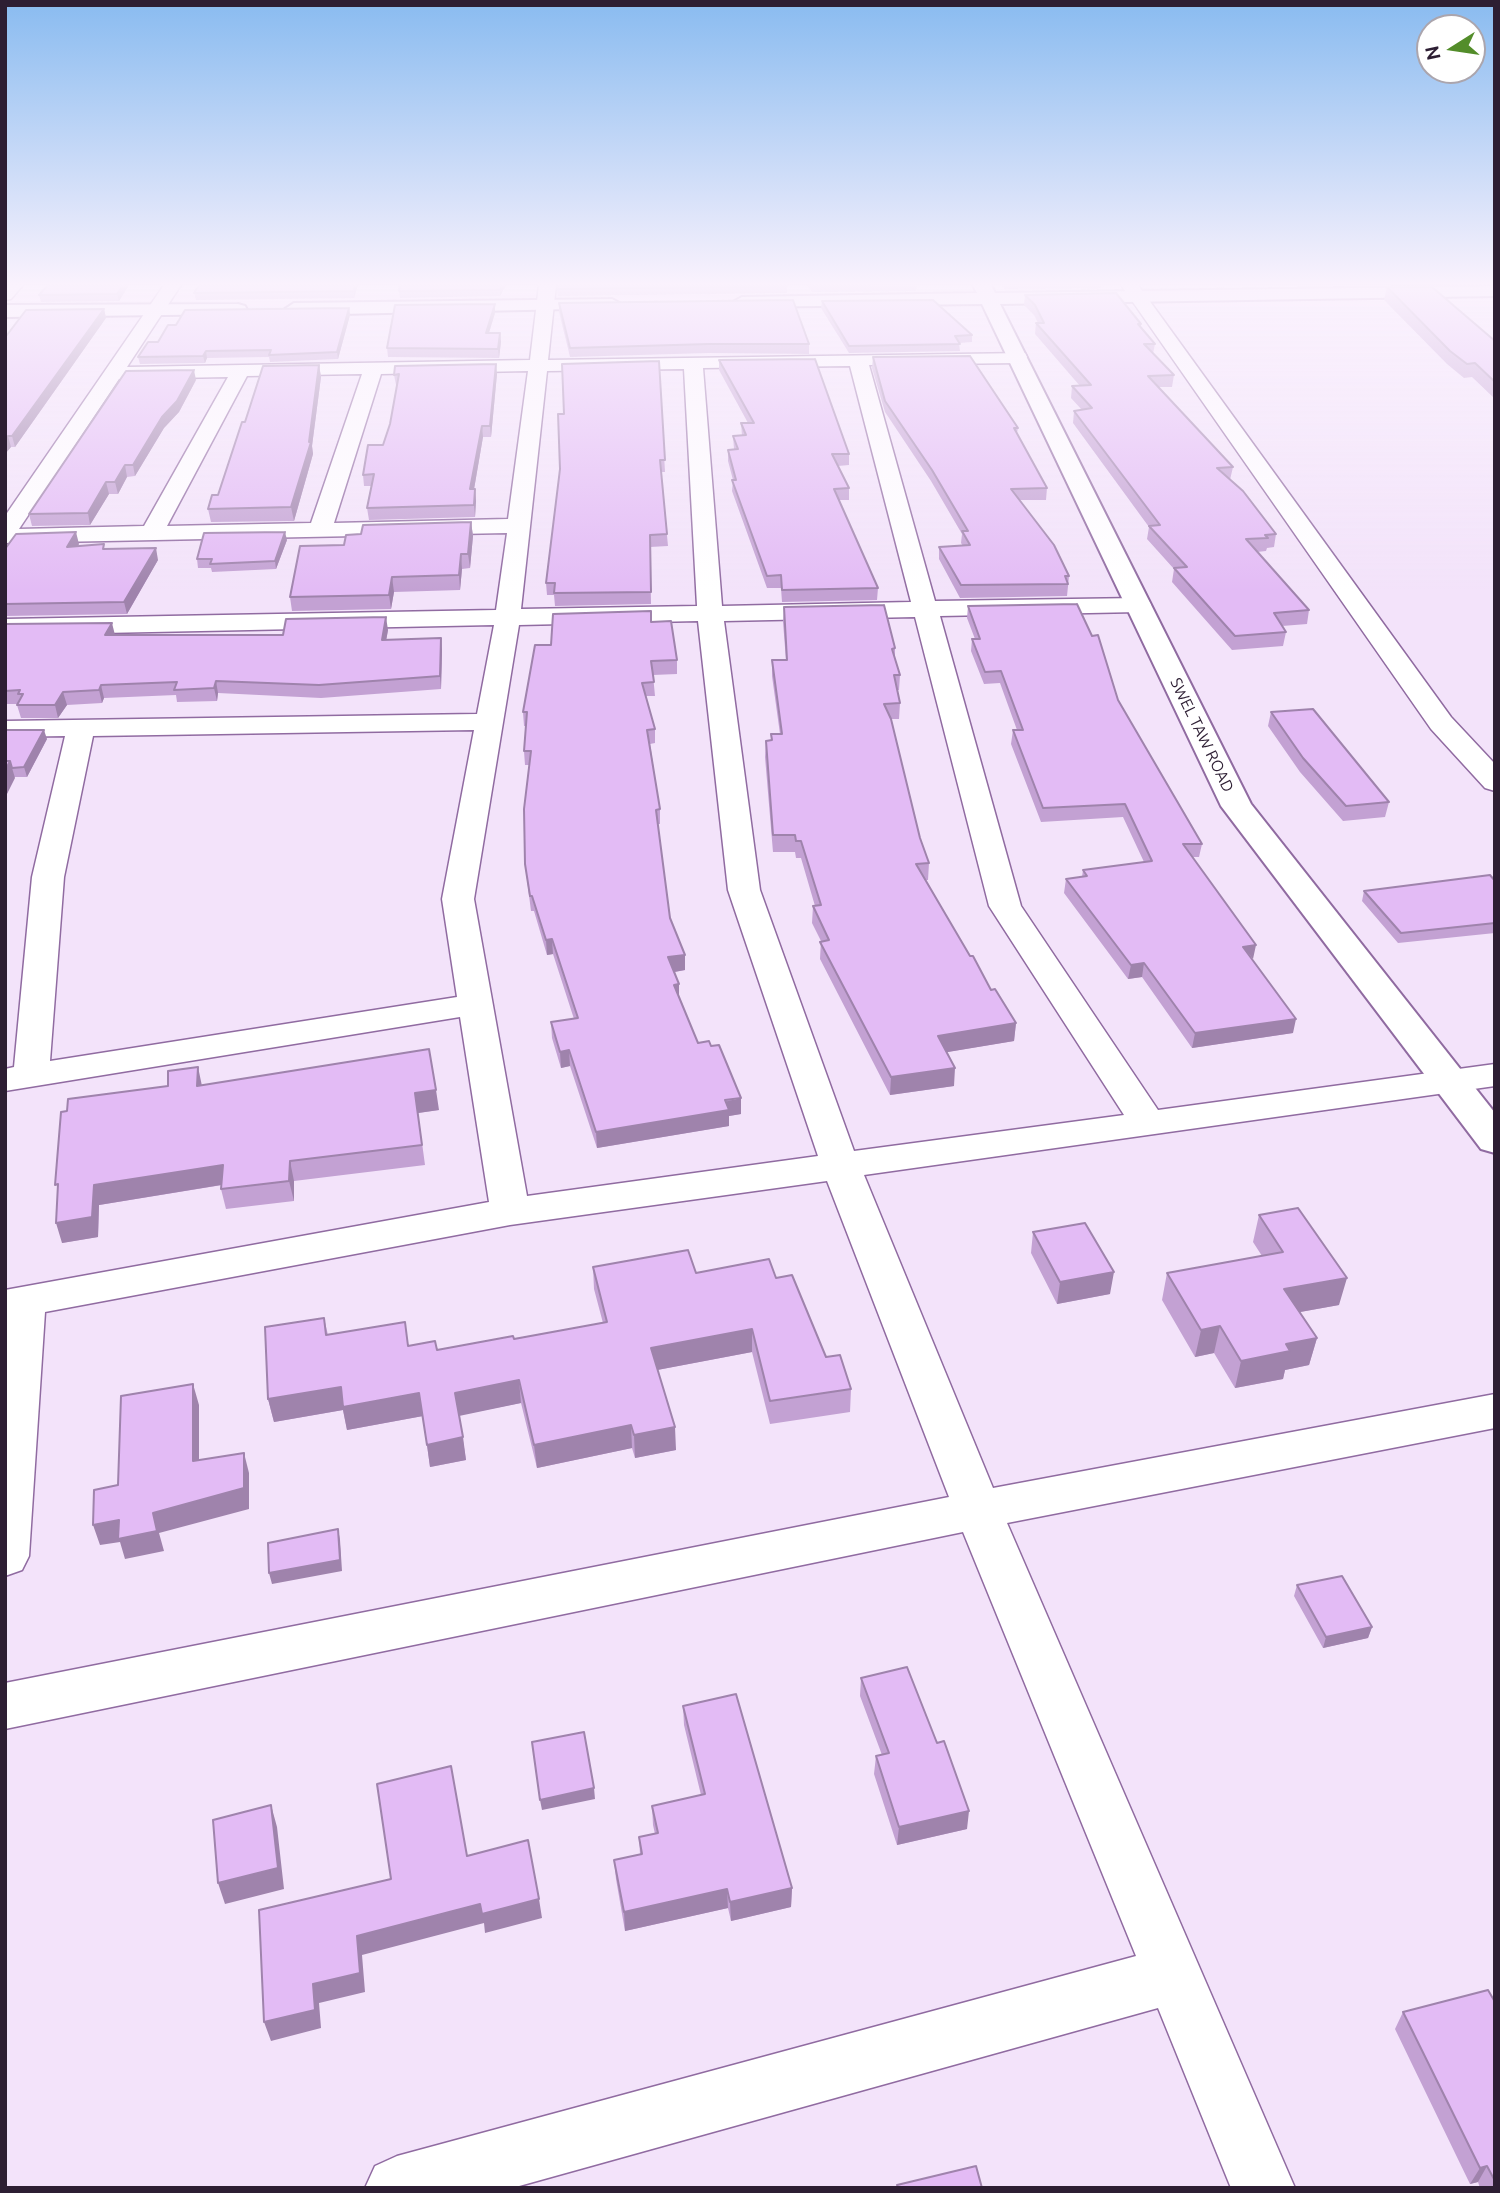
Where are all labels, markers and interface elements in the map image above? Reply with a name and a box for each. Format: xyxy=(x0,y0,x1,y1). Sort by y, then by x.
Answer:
north arrow xyxy=(1416,14,1486,84)
text: N xyxy=(1420,44,1445,62)
street label: SWEL TAW ROAD xyxy=(1166,675,1238,795)

